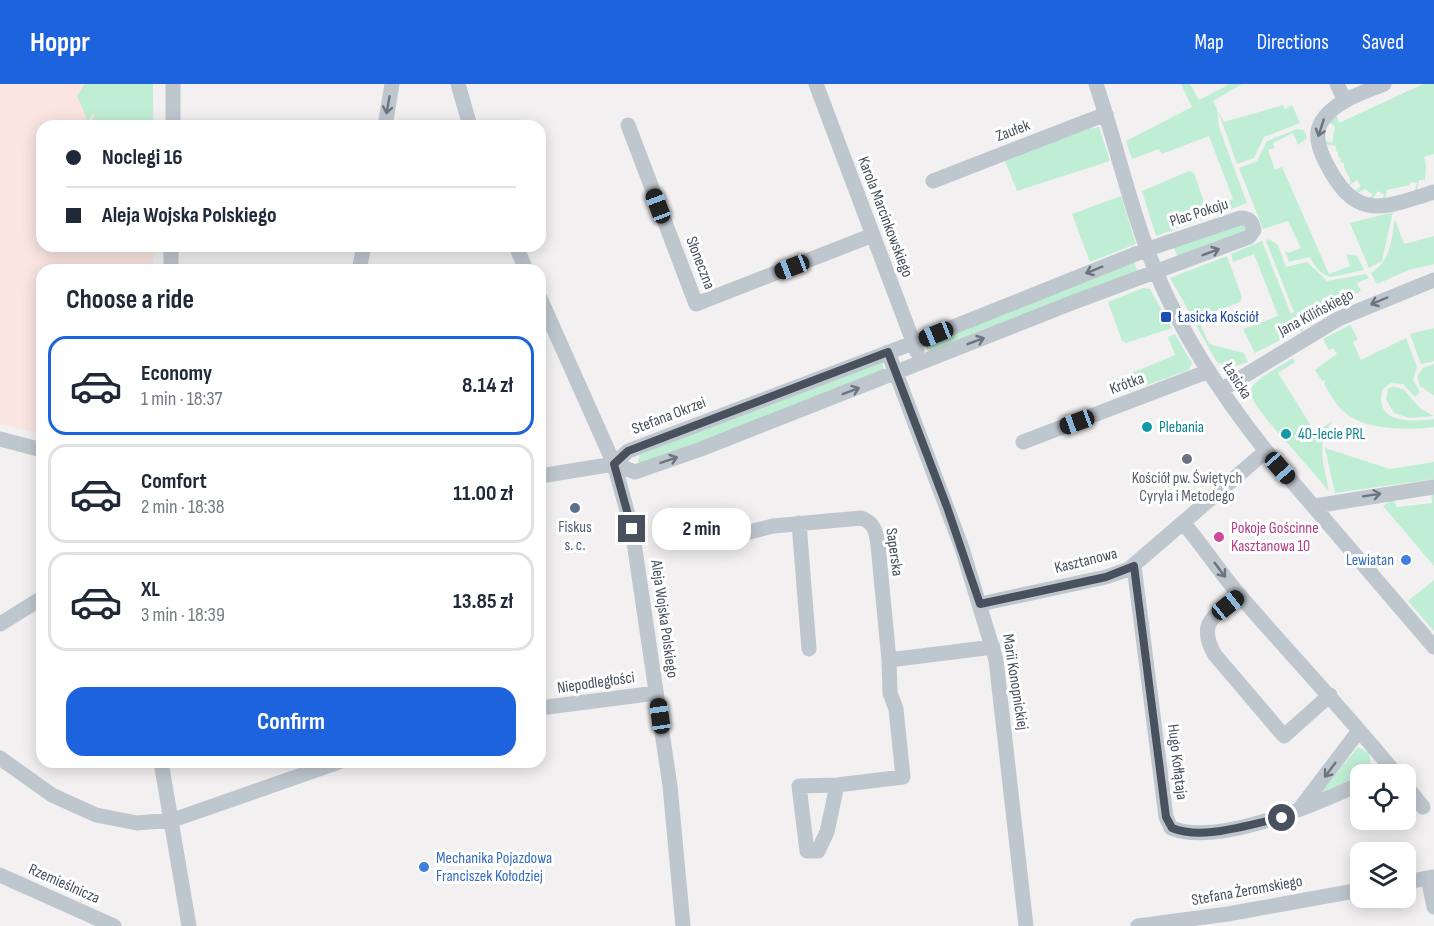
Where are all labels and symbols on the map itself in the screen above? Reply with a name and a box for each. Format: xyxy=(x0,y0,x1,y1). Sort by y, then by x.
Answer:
one-way arrow xyxy=(383,95,394,114)
street label: Zaułek xyxy=(993,116,1033,146)
one-way arrow xyxy=(1315,118,1326,136)
street label: Karola Marcinkowskiego xyxy=(853,154,917,280)
car xyxy=(643,186,673,226)
street label: Plac Pokoju xyxy=(1167,195,1231,231)
street label: Słoneczna xyxy=(681,234,719,292)
one-way arrow xyxy=(1201,245,1220,256)
car xyxy=(772,252,812,282)
one-way arrow xyxy=(1085,265,1103,276)
street label: Jana Kilińskiego xyxy=(1274,285,1357,341)
one-way arrow xyxy=(1371,296,1389,307)
place label: Łasicka Kościół xyxy=(1177,308,1259,327)
marker: Łasicka Kościół xyxy=(1159,310,1173,324)
car xyxy=(916,319,956,349)
one-way arrow xyxy=(966,335,985,346)
street label: Łasicka xyxy=(1218,358,1256,403)
street label: Krótka xyxy=(1107,369,1147,399)
one-way arrow xyxy=(841,385,860,396)
street label: Stefana Okrzei xyxy=(629,393,709,439)
car xyxy=(1057,407,1097,437)
place label: Plebania xyxy=(1159,418,1204,437)
marker: Plebania xyxy=(1140,420,1154,434)
place label: 40-lecie PRL xyxy=(1298,425,1366,444)
marker: 40-lecie PRL xyxy=(1279,427,1293,441)
car xyxy=(1261,449,1299,487)
marker: Kościół pw. Świętych Cyryla i Metodego xyxy=(1180,452,1194,466)
one-way arrow xyxy=(659,454,678,465)
place label: Kościół pw. Świętych Cyryla i Metodego xyxy=(1132,469,1242,506)
one-way arrow xyxy=(1362,490,1381,501)
marker: Fiskus s. c. xyxy=(568,501,582,515)
callout: 2 min xyxy=(653,508,752,550)
route end xyxy=(618,515,645,542)
place label: Fiskus s. c. xyxy=(558,518,592,555)
place label: Pokoje Gościnne Kasztanowa 10 xyxy=(1231,519,1319,556)
street label: Saperska xyxy=(881,527,907,577)
marker: Pokoje Gościnne Kasztanowa 10 xyxy=(1212,530,1226,544)
street label: Kasztanowa xyxy=(1053,544,1119,578)
place label: Lewiatan xyxy=(1346,551,1394,570)
marker: Lewiatan xyxy=(1399,553,1413,567)
street label: Aleja Wojska Polskiego xyxy=(646,558,682,679)
one-way arrow xyxy=(1214,562,1227,578)
car xyxy=(1208,587,1248,623)
street label: Marii Konopnickiej xyxy=(998,633,1032,732)
street label: Niepodległości xyxy=(556,668,636,698)
car xyxy=(649,697,671,735)
street label: Hugo Kołłątaja xyxy=(1163,723,1191,801)
one-way arrow xyxy=(1323,761,1336,777)
route start xyxy=(1268,804,1295,831)
place label: Mechanika Pojazdowa Franciszek Kołodziej xyxy=(436,849,552,886)
street label: Rzemieślnicza xyxy=(26,860,102,908)
marker: Mechanika Pojazdowa Franciszek Kołodziej xyxy=(417,860,431,874)
street label: Stefana Żeromskiego xyxy=(1190,872,1304,910)

